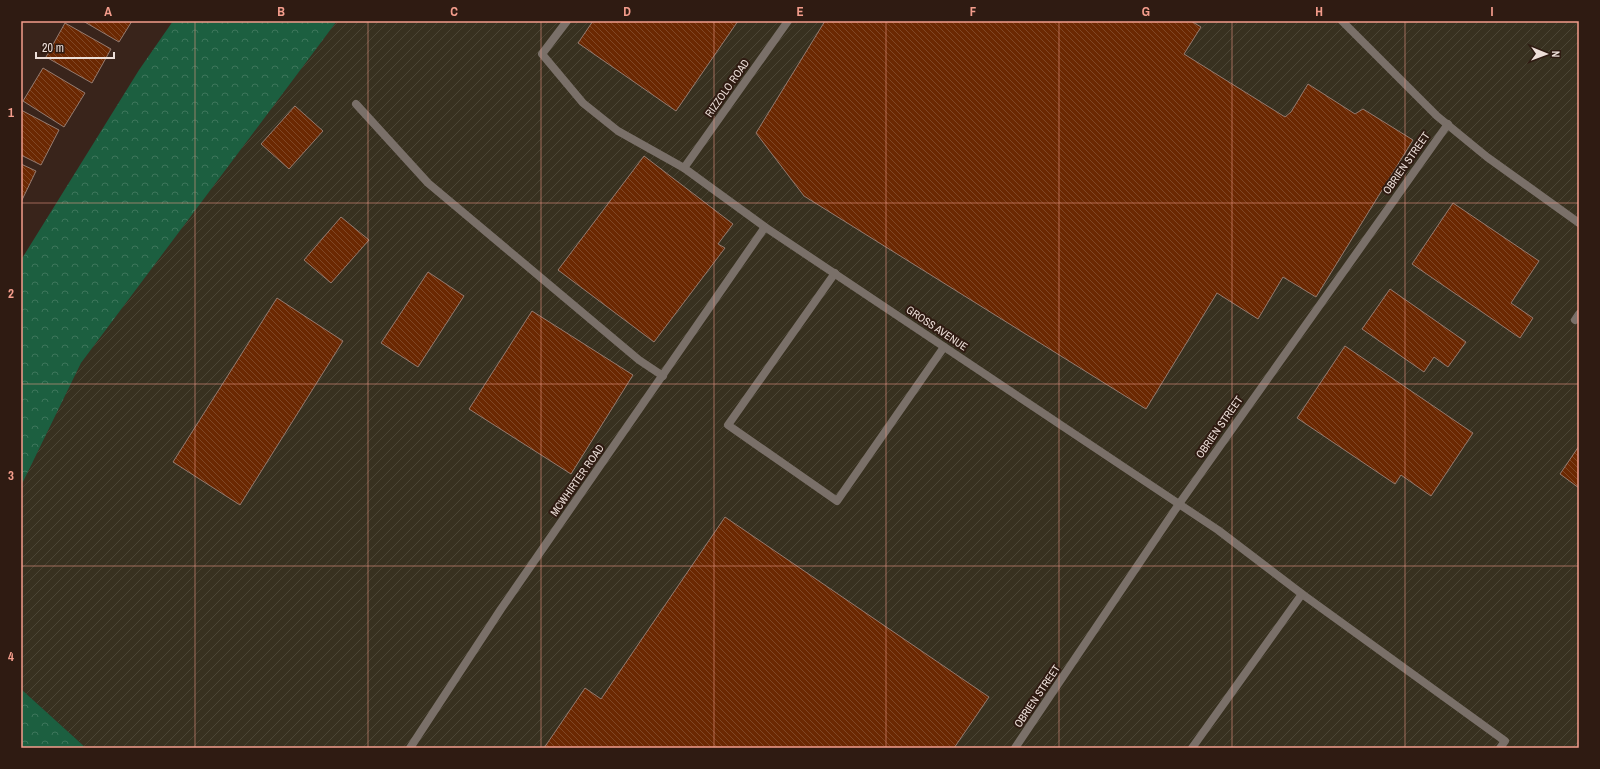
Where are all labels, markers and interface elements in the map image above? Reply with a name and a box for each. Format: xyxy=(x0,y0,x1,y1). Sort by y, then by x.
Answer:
text: A xyxy=(104,3,112,20)
text: B xyxy=(277,3,285,20)
text: C xyxy=(450,3,458,20)
text: D xyxy=(623,3,631,20)
text: E xyxy=(796,3,804,20)
text: F xyxy=(970,3,977,20)
text: G xyxy=(1142,3,1150,20)
text: H xyxy=(1315,3,1323,20)
text: I xyxy=(1491,3,1494,20)
scale bar xyxy=(36,34,114,60)
north arrow xyxy=(1526,34,1566,74)
text: 20 m xyxy=(42,40,64,56)
text: N xyxy=(1549,51,1563,58)
street label: RIZZOLO ROAD xyxy=(702,56,752,120)
text: 1 xyxy=(8,104,14,121)
street label: OBRIEN STREET xyxy=(1379,129,1433,197)
text: 2 xyxy=(8,285,14,302)
street label: GROSS AVENUE xyxy=(904,302,970,354)
street label: OBRIEN STREET xyxy=(1192,393,1246,461)
street label: MCWHIRTER ROAD xyxy=(547,441,607,519)
text: 3 xyxy=(8,467,14,484)
text: 4 xyxy=(8,648,14,665)
street label: OBRIEN STREET xyxy=(1011,662,1063,730)

